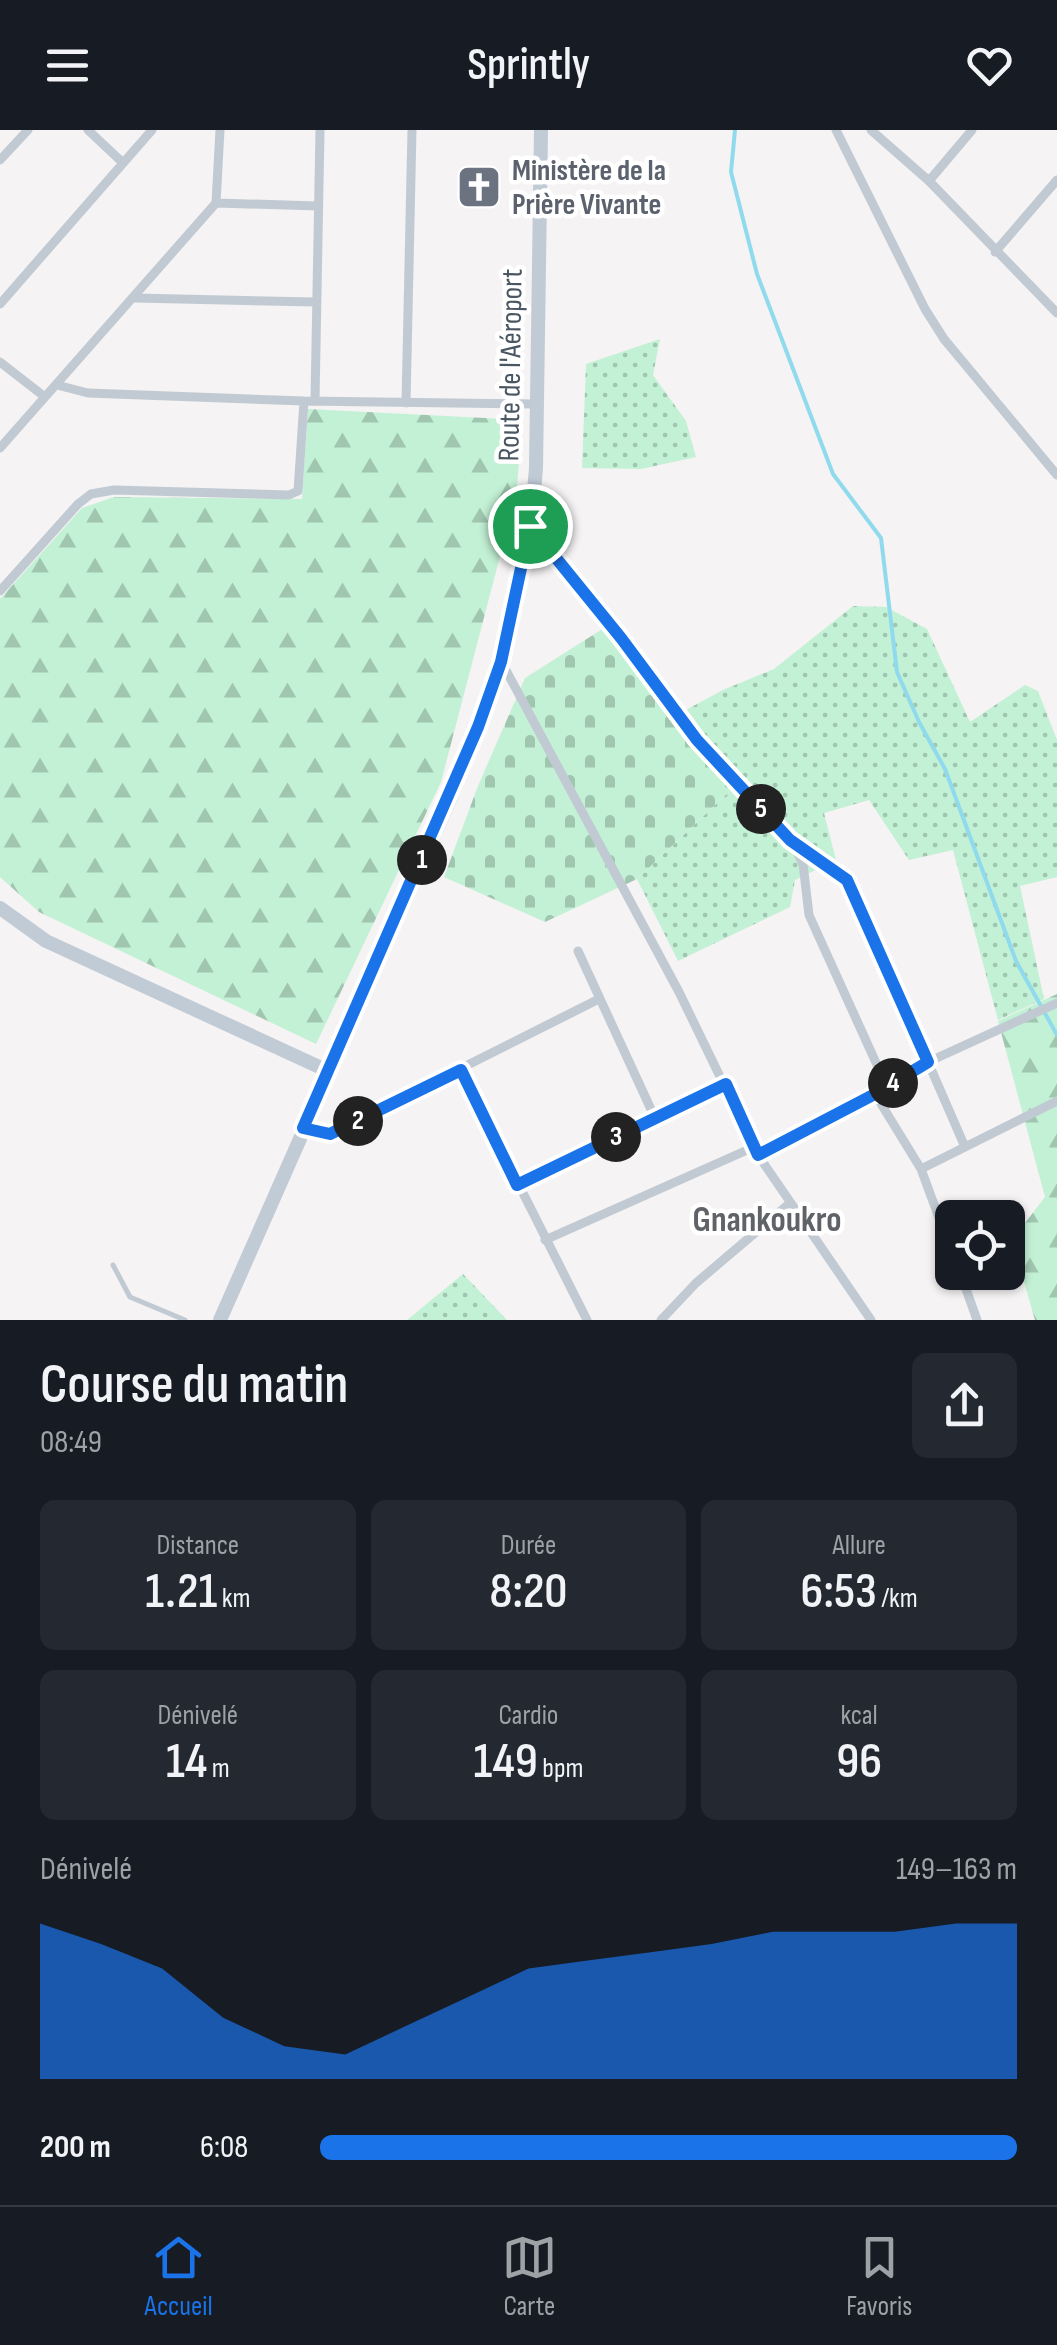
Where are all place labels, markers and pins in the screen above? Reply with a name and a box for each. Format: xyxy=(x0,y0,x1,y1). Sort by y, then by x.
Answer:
place label: Ministère de la Prière Vivante xyxy=(512,153,666,223)
church icon: Ministère de la Prière Vivante xyxy=(456,164,502,210)
pin xyxy=(488,484,573,569)
pin: 5 xyxy=(736,784,786,834)
pin: 1 xyxy=(397,835,447,885)
pin: 4 xyxy=(868,1058,918,1108)
pin: 2 xyxy=(333,1096,383,1146)
pin: 3 xyxy=(591,1112,641,1162)

